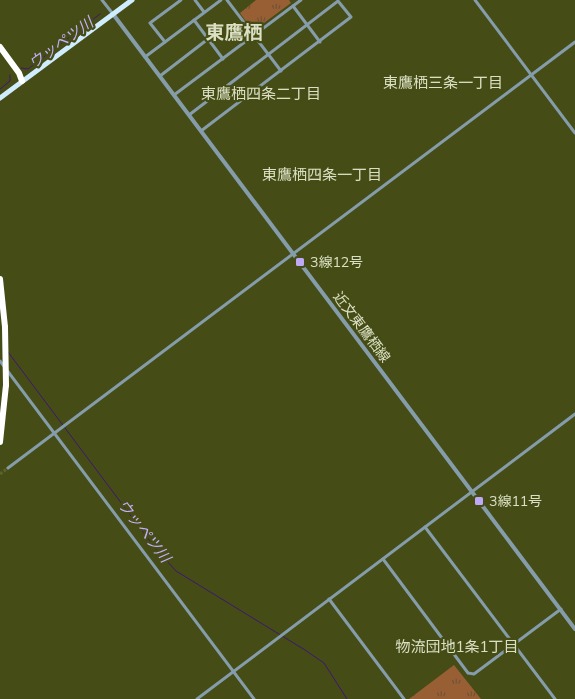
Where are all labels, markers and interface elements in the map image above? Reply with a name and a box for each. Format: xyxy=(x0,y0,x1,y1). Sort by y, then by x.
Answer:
water label: ウッペツ川 xyxy=(25,12,98,72)
district label: 東鷹栖 xyxy=(205,20,263,44)
district label: 東鷹栖三条一丁目 xyxy=(383,73,503,92)
district label: 東鷹栖四条二丁目 xyxy=(201,84,321,103)
district label: 東鷹栖四条一丁目 xyxy=(262,165,382,184)
place label: 3線12号 xyxy=(310,253,363,271)
marker: 3線12号 xyxy=(294,256,306,268)
street label: 近文東鷹栖線 xyxy=(330,288,394,366)
place label: 3線11号 xyxy=(489,492,542,510)
water label: ウッペツ川 xyxy=(114,495,176,568)
marker: 3線11号 xyxy=(473,495,485,507)
district label: 物流団地1条1丁目 xyxy=(395,637,519,656)

